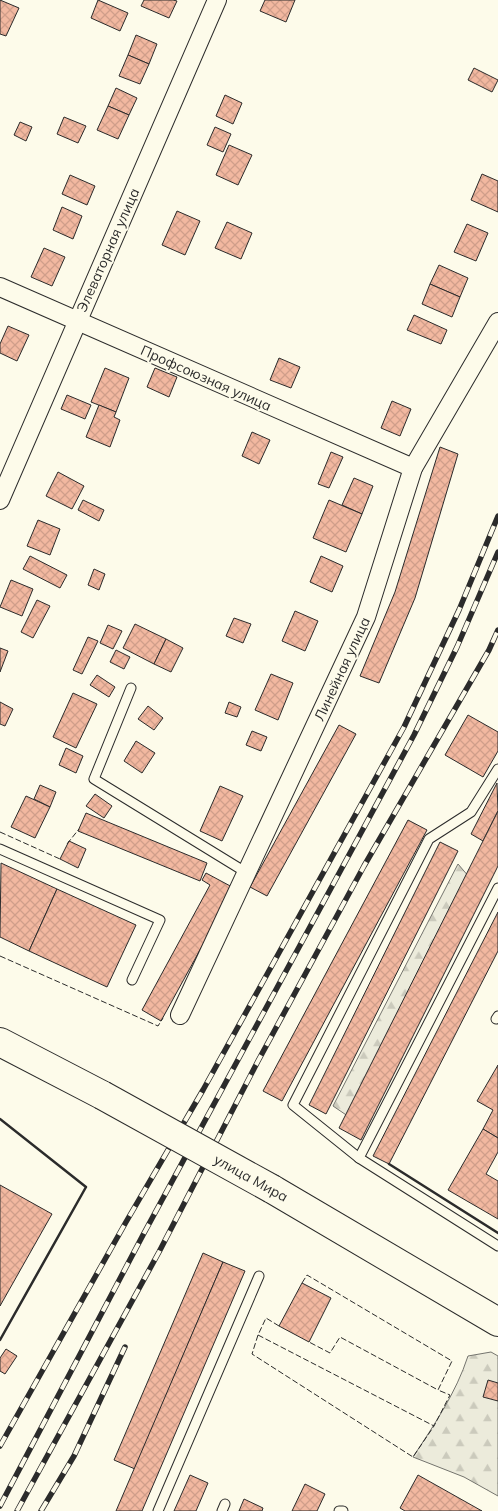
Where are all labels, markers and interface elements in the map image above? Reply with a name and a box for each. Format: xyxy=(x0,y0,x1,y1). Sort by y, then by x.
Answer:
street label: Элеваторная улица xyxy=(73,185,143,315)
street label: Профсоюзная улица xyxy=(138,341,274,415)
street label: Линейная улица xyxy=(310,614,374,724)
street label: улица Мира xyxy=(211,1150,291,1206)

